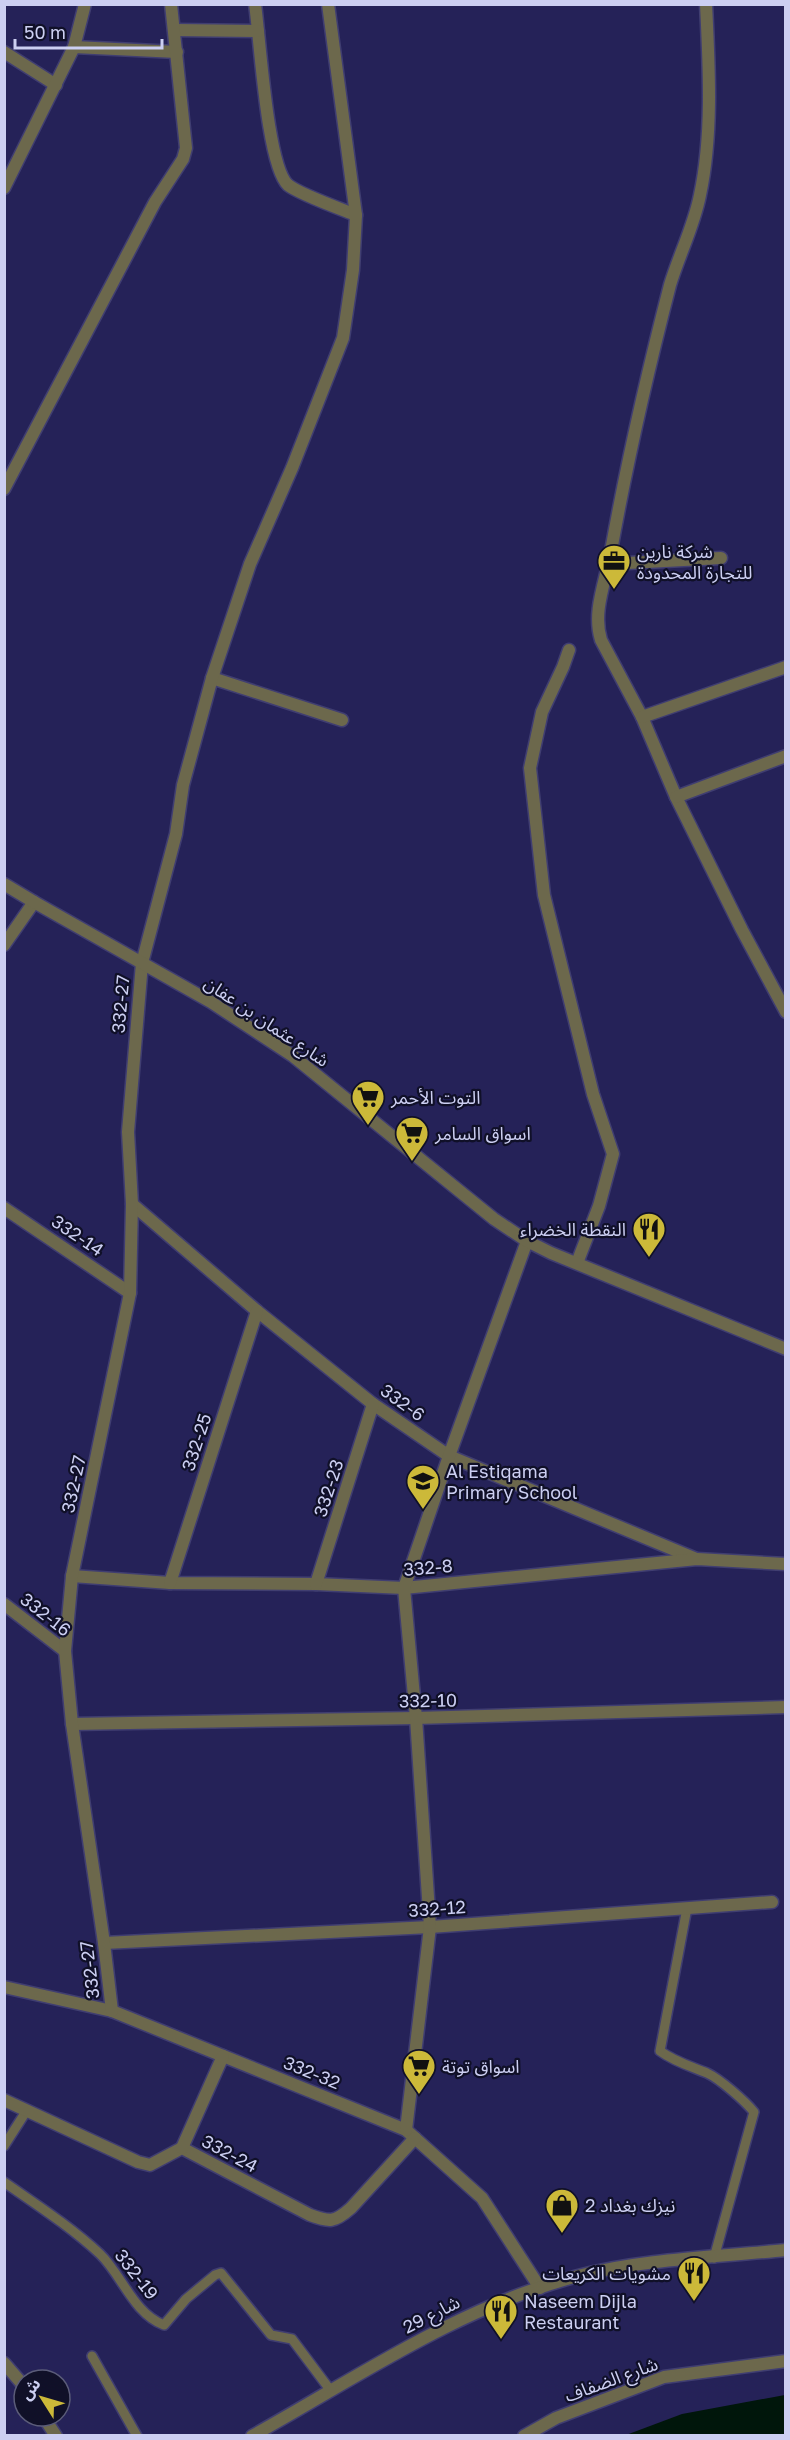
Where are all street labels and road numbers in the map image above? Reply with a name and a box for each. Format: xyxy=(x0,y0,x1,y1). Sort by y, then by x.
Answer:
street label: شارع عثمان بن عفان xyxy=(198,971,334,1074)
street label: 332-27 xyxy=(107,974,133,1034)
street label: 332-14 xyxy=(48,1210,108,1260)
street label: 332-6 xyxy=(377,1379,429,1425)
street label: 332-25 xyxy=(176,1410,216,1474)
street label: 332-27 xyxy=(56,1453,90,1515)
street label: 332-23 xyxy=(308,1456,348,1520)
street label: 332-8 xyxy=(402,1554,454,1580)
street label: 332-16 xyxy=(16,1587,76,1641)
street label: 332-10 xyxy=(399,1688,457,1712)
street label: 332-12 xyxy=(408,1895,466,1921)
street label: 332-27 xyxy=(75,1940,103,2000)
street label: 332-32 xyxy=(280,2051,344,2093)
street label: 332-24 xyxy=(198,2129,262,2177)
street label: 332-19 xyxy=(110,2244,164,2304)
street label: شارع 29 xyxy=(399,2290,465,2341)
street label: شارع الضفاف xyxy=(561,2352,662,2410)

